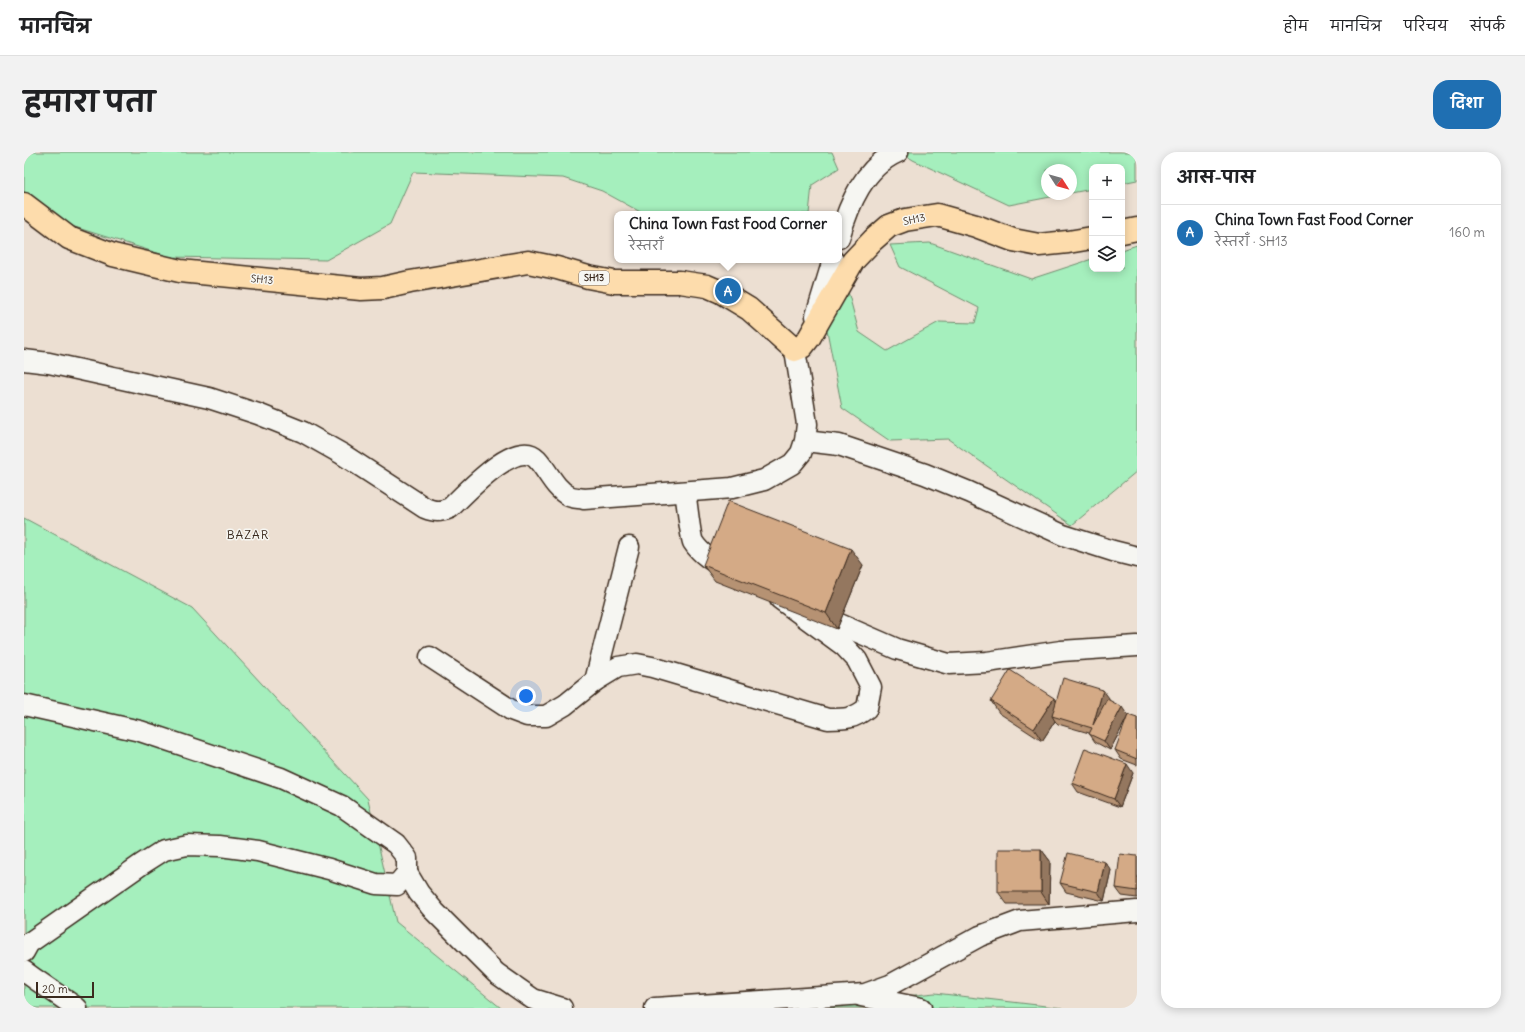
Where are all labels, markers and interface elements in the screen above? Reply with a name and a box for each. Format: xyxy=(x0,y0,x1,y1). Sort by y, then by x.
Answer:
text: मानचित्र xyxy=(20,14,91,38)
text: होम xyxy=(1284,17,1308,35)
text: मानचित्र xyxy=(1330,17,1382,35)
text: परिचय xyxy=(1404,17,1448,35)
text: संपर्क xyxy=(1470,17,1505,35)
button: दिशा xyxy=(1433,80,1501,129)
text: हमारा पता xyxy=(24,84,155,120)
north arrow xyxy=(1041,164,1077,200)
map controls xyxy=(1089,164,1125,272)
button: + xyxy=(1089,164,1125,200)
text: आस-पास xyxy=(1177,166,1255,188)
button: − xyxy=(1089,200,1125,236)
text: China Town Fast Food Corner xyxy=(1215,210,1413,229)
popup xyxy=(614,211,842,263)
street label: SH13 xyxy=(902,211,927,228)
text: China Town Fast Food Corner xyxy=(629,214,827,233)
text: A xyxy=(1186,224,1194,241)
text: 160 m xyxy=(1449,224,1485,241)
text: रेस्तराँ · SH13 xyxy=(1215,233,1288,250)
button: layers xyxy=(1089,236,1125,272)
text: रेस्तराँ xyxy=(629,237,664,254)
road number: SH13 xyxy=(579,271,609,285)
street label: SH13 xyxy=(250,272,274,287)
pin: A xyxy=(715,276,741,306)
district label: BAZAR xyxy=(227,527,269,542)
your location xyxy=(516,686,536,706)
scale bar xyxy=(36,980,94,999)
text: 20 m xyxy=(42,982,68,996)

